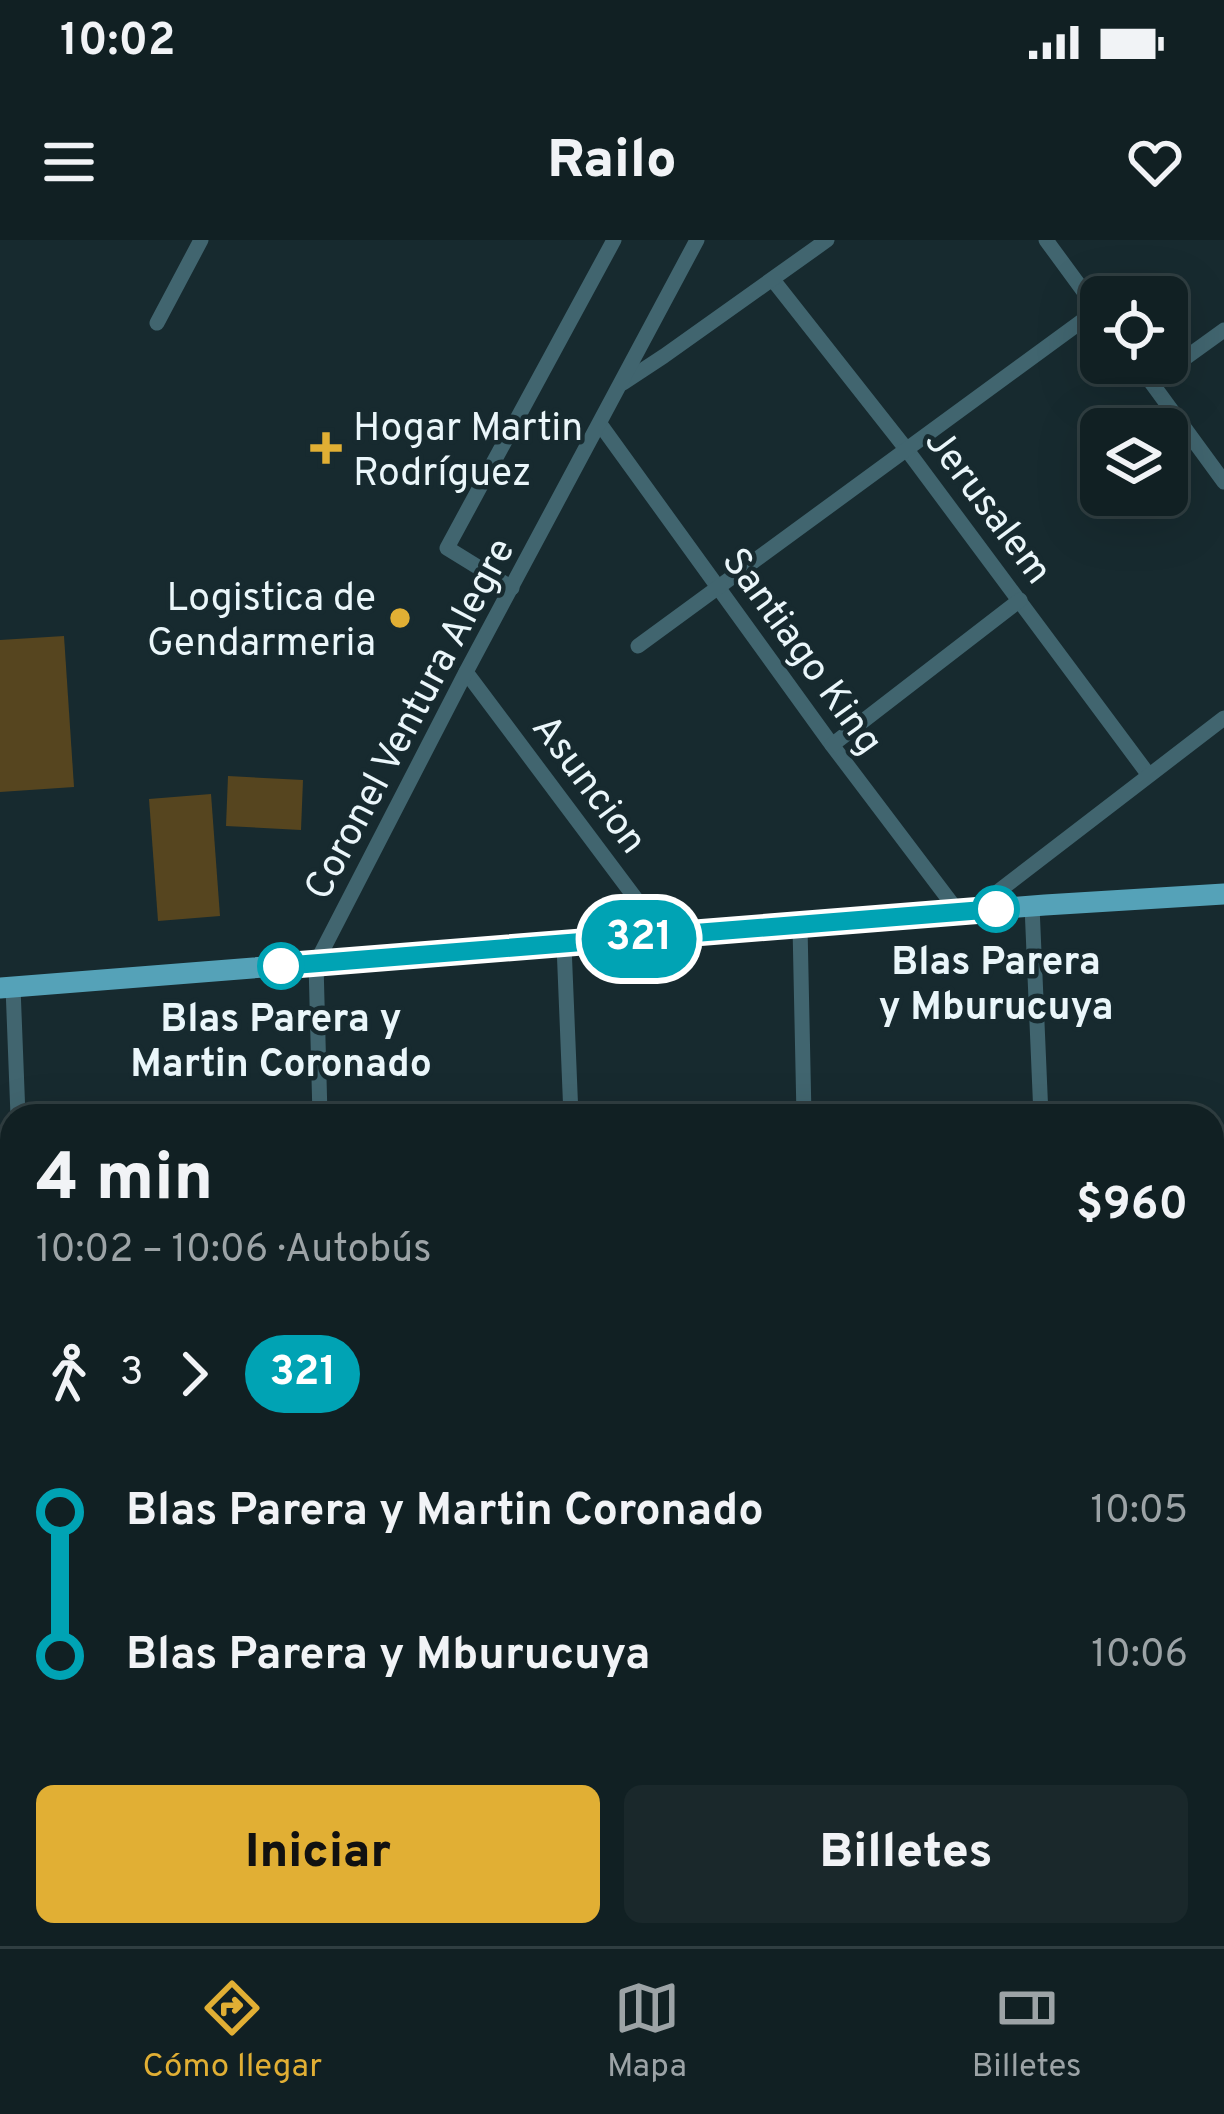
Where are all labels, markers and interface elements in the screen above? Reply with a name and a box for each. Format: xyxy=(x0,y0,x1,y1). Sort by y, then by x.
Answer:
text: 10:02 xyxy=(60,14,176,71)
text: Railo xyxy=(547,128,677,197)
icon: menu xyxy=(36,129,102,195)
icon: heart xyxy=(1122,129,1188,195)
map controls xyxy=(1080,276,1188,516)
button: locate xyxy=(1080,276,1188,384)
place label: Hogar Martin Rodríguez xyxy=(353,406,583,500)
button: layers xyxy=(1080,408,1188,516)
street label: Jerusalem xyxy=(912,420,1061,595)
marker: Hogar Martin Rodríguez xyxy=(310,432,342,464)
street label: Coronel Ventura Alegre xyxy=(296,531,528,909)
street label: Santiago King xyxy=(709,540,892,766)
place label: Logistica de Gendarmeria xyxy=(147,576,376,670)
marker: Logistica de Gendarmeria xyxy=(387,605,413,631)
street label: Asuncion xyxy=(519,706,656,865)
marker: Blas Parera y Mburucuya xyxy=(974,887,1018,931)
line badge: 321 xyxy=(570,900,708,978)
text: 321 xyxy=(606,912,672,965)
place label: Blas Parera y Mburucuya xyxy=(878,940,1114,1034)
marker: Blas Parera y Martin Coronado xyxy=(259,944,303,988)
place label: Blas Parera y Martin Coronado xyxy=(130,997,432,1091)
text: 4 min xyxy=(36,1140,213,1223)
text: $960 xyxy=(1076,1178,1188,1235)
text: 10:02 – 10:06 · Autobús xyxy=(36,1227,431,1276)
icon: walk xyxy=(36,1341,102,1407)
icon: forward xyxy=(161,1341,227,1407)
text: 321 xyxy=(269,1347,336,1400)
text: 3 xyxy=(120,1350,143,1399)
text: Blas Parera y Martin Coronado xyxy=(126,1484,764,1541)
text: 10:05 xyxy=(1090,1488,1188,1537)
text: Blas Parera y Mburucuya xyxy=(126,1628,650,1685)
text: 10:06 xyxy=(1091,1632,1188,1681)
button: Iniciar xyxy=(36,1785,600,1923)
button: Billetes xyxy=(624,1785,1188,1923)
tab: Cómo llegar xyxy=(142,1975,322,2089)
tab: Mapa xyxy=(607,1975,687,2089)
tab: Billetes xyxy=(972,1975,1082,2089)

